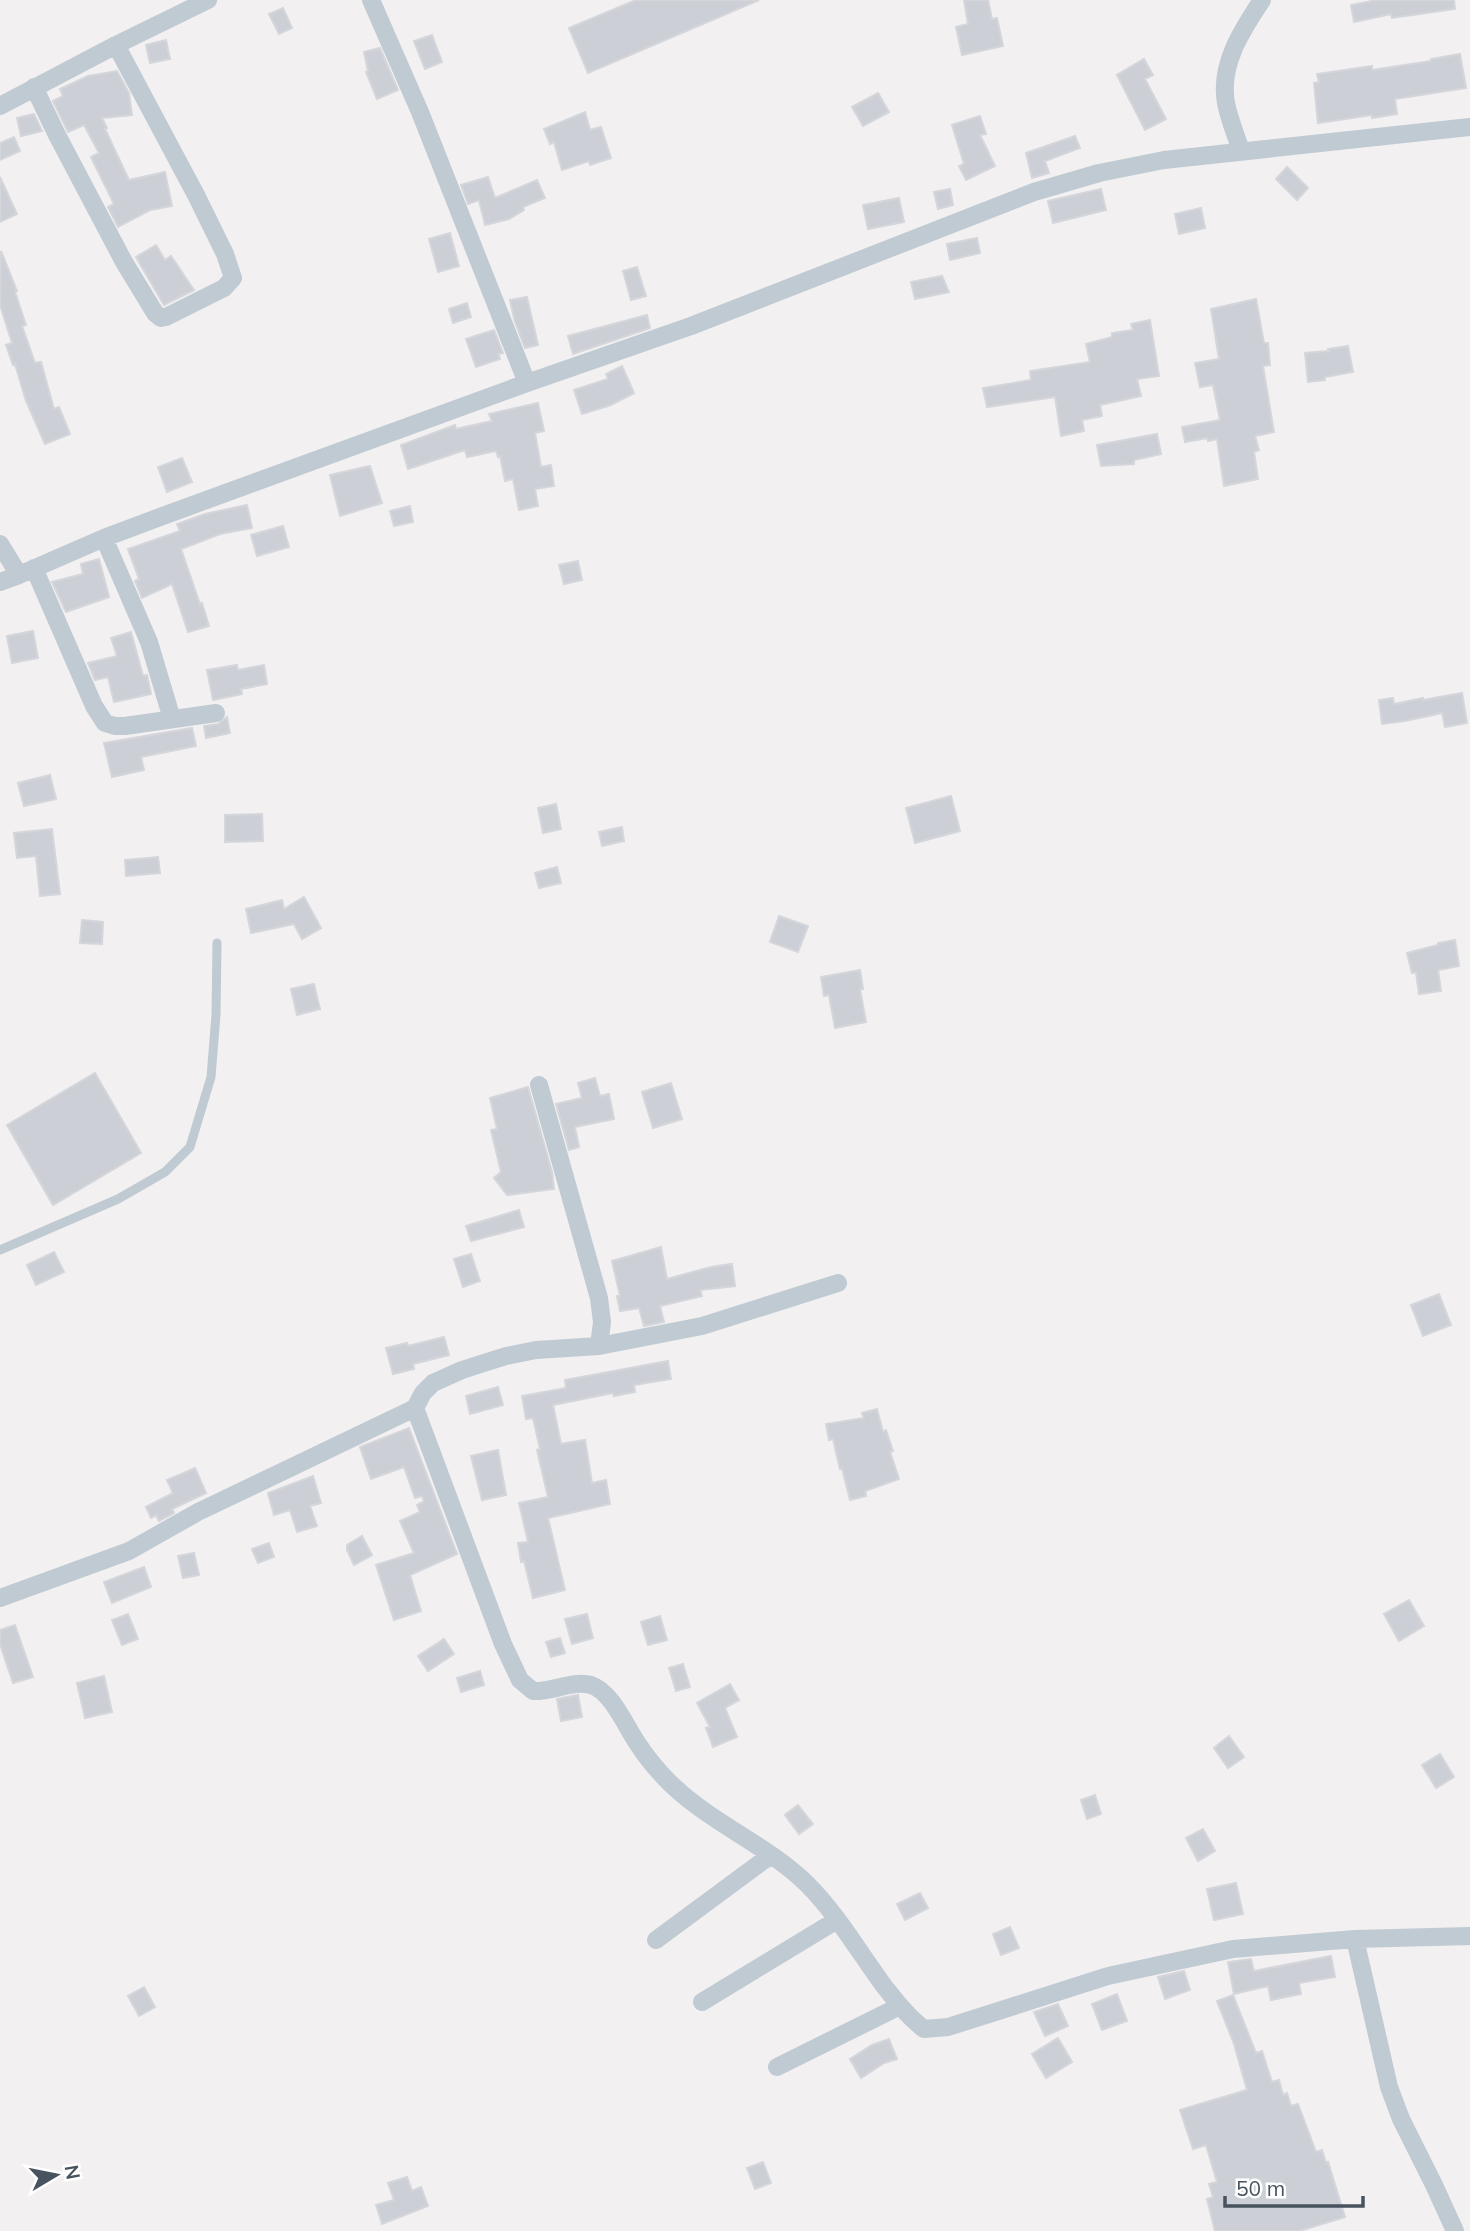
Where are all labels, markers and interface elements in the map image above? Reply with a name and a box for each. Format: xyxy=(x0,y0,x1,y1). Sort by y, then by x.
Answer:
north arrow xyxy=(21,2140,91,2210)
text: N xyxy=(60,2163,86,2181)
scale bar xyxy=(1225,2164,1363,2208)
text: 50 m xyxy=(1236,2175,1285,2201)

